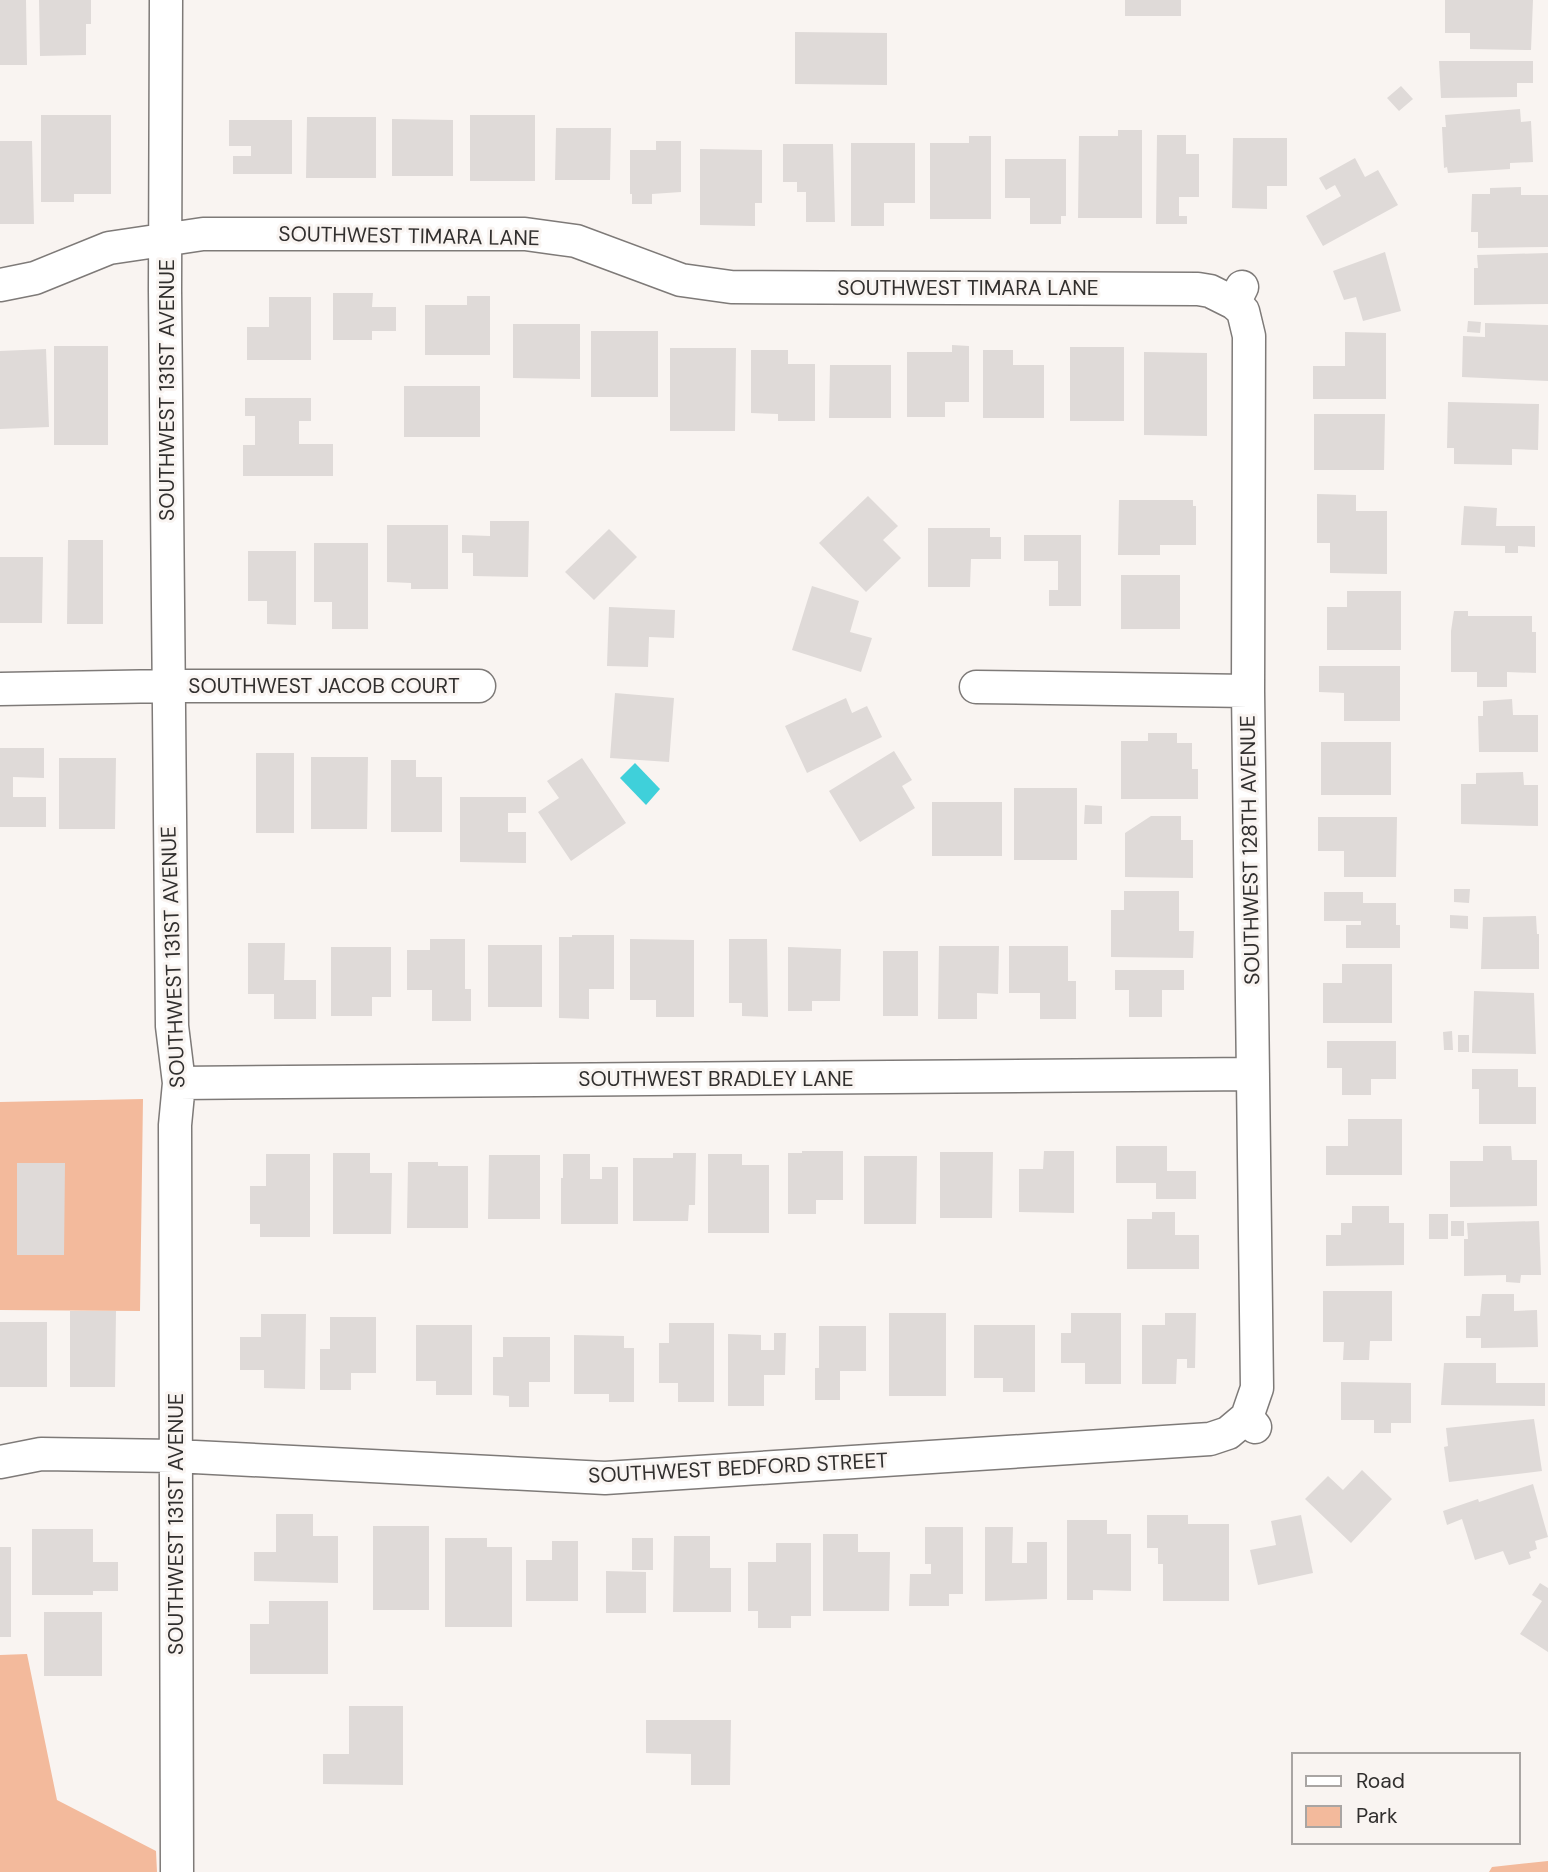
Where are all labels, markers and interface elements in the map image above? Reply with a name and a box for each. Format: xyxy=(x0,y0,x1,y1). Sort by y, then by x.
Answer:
street label: SOUTHWEST TIMARA LANE xyxy=(278,220,540,252)
street label: SOUTHWEST 131ST AVENUE xyxy=(153,259,181,521)
street label: SOUTHWEST TIMARA LANE xyxy=(837,274,1099,302)
street label: SOUTHWEST JACOB COURT xyxy=(188,672,460,700)
street label: SOUTHWEST 128TH AVENUE xyxy=(1234,715,1266,985)
street label: SOUTHWEST 131ST AVENUE xyxy=(154,826,192,1088)
street label: SOUTHWEST BRADLEY LANE xyxy=(578,1065,854,1093)
street label: SOUTHWEST 131ST AVENUE xyxy=(162,1393,190,1655)
street label: SOUTHWEST BEDFORD STREET xyxy=(587,1446,889,1490)
legend xyxy=(1292,1753,1520,1844)
text: Road xyxy=(1356,1767,1405,1795)
text: Park xyxy=(1356,1802,1398,1830)

